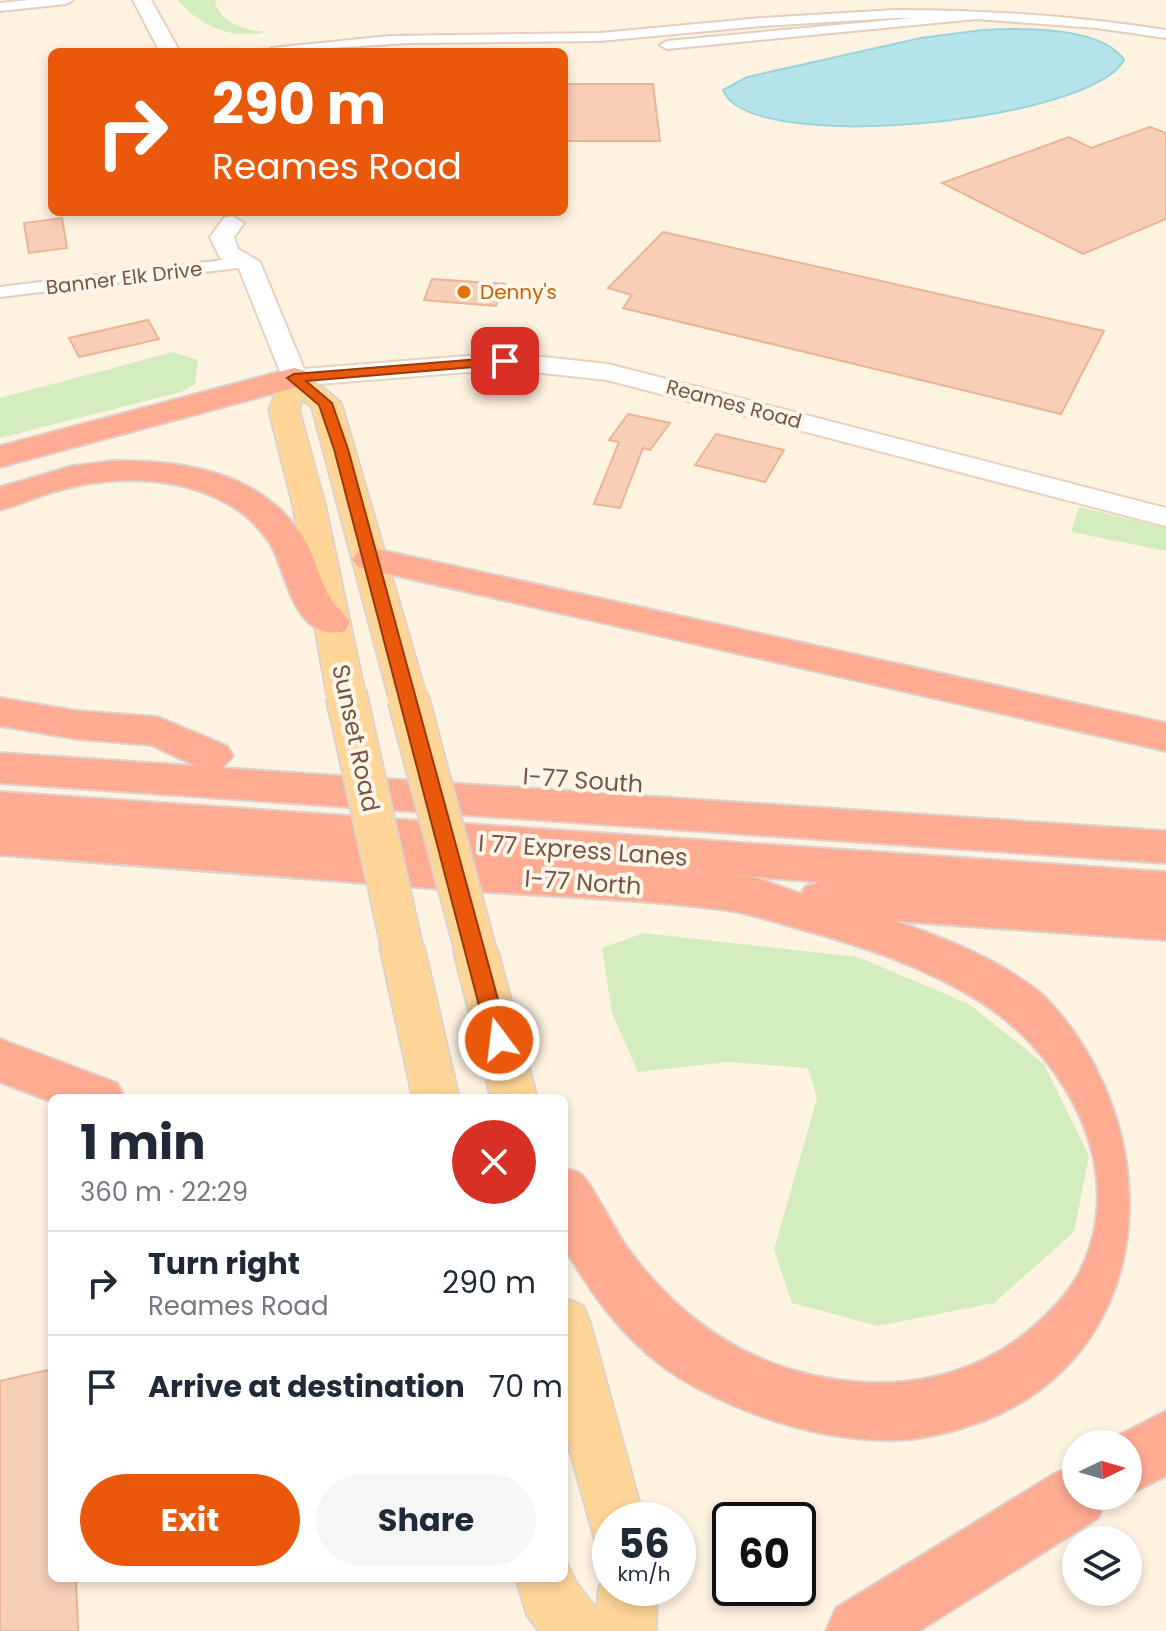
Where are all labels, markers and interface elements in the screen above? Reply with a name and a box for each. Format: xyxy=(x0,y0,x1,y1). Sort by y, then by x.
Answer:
text: 290 m xyxy=(212,65,386,144)
icon: right xyxy=(80,80,184,184)
text: Reames Road xyxy=(212,141,462,192)
street label: Banner Elk Drive xyxy=(44,255,204,301)
place label: Denny's xyxy=(480,278,557,306)
marker: Denny's xyxy=(455,283,473,301)
pin xyxy=(471,327,539,395)
icon: arrive xyxy=(483,339,527,383)
street label: Reames Road xyxy=(663,373,805,435)
street label: Sunset Road xyxy=(324,661,388,815)
street label: I-77 South xyxy=(522,759,644,801)
street label: I 77 Express Lanes xyxy=(477,826,689,874)
street label: I-77 North xyxy=(523,861,643,903)
position arrow xyxy=(457,998,541,1082)
text: 1 min xyxy=(80,1109,206,1176)
button: close xyxy=(452,1120,536,1204)
text: 360 m · 22:29 xyxy=(80,1174,248,1210)
text: Turn right xyxy=(148,1242,300,1285)
icon: right xyxy=(80,1261,124,1305)
text: 290 m xyxy=(442,1261,536,1304)
text: Reames Road xyxy=(148,1288,329,1324)
icon: arrive xyxy=(80,1365,124,1409)
text: Arrive at destination xyxy=(148,1365,465,1408)
text: 70 m xyxy=(489,1365,563,1408)
north arrow xyxy=(1062,1430,1142,1510)
map controls xyxy=(1062,1430,1142,1606)
button: Exit xyxy=(80,1474,300,1566)
button: Share xyxy=(316,1474,536,1566)
speed limit sign: 60 xyxy=(712,1502,816,1606)
text: 56 xyxy=(618,1516,670,1572)
button: layers xyxy=(1062,1526,1142,1606)
text: km/h xyxy=(617,1560,671,1588)

